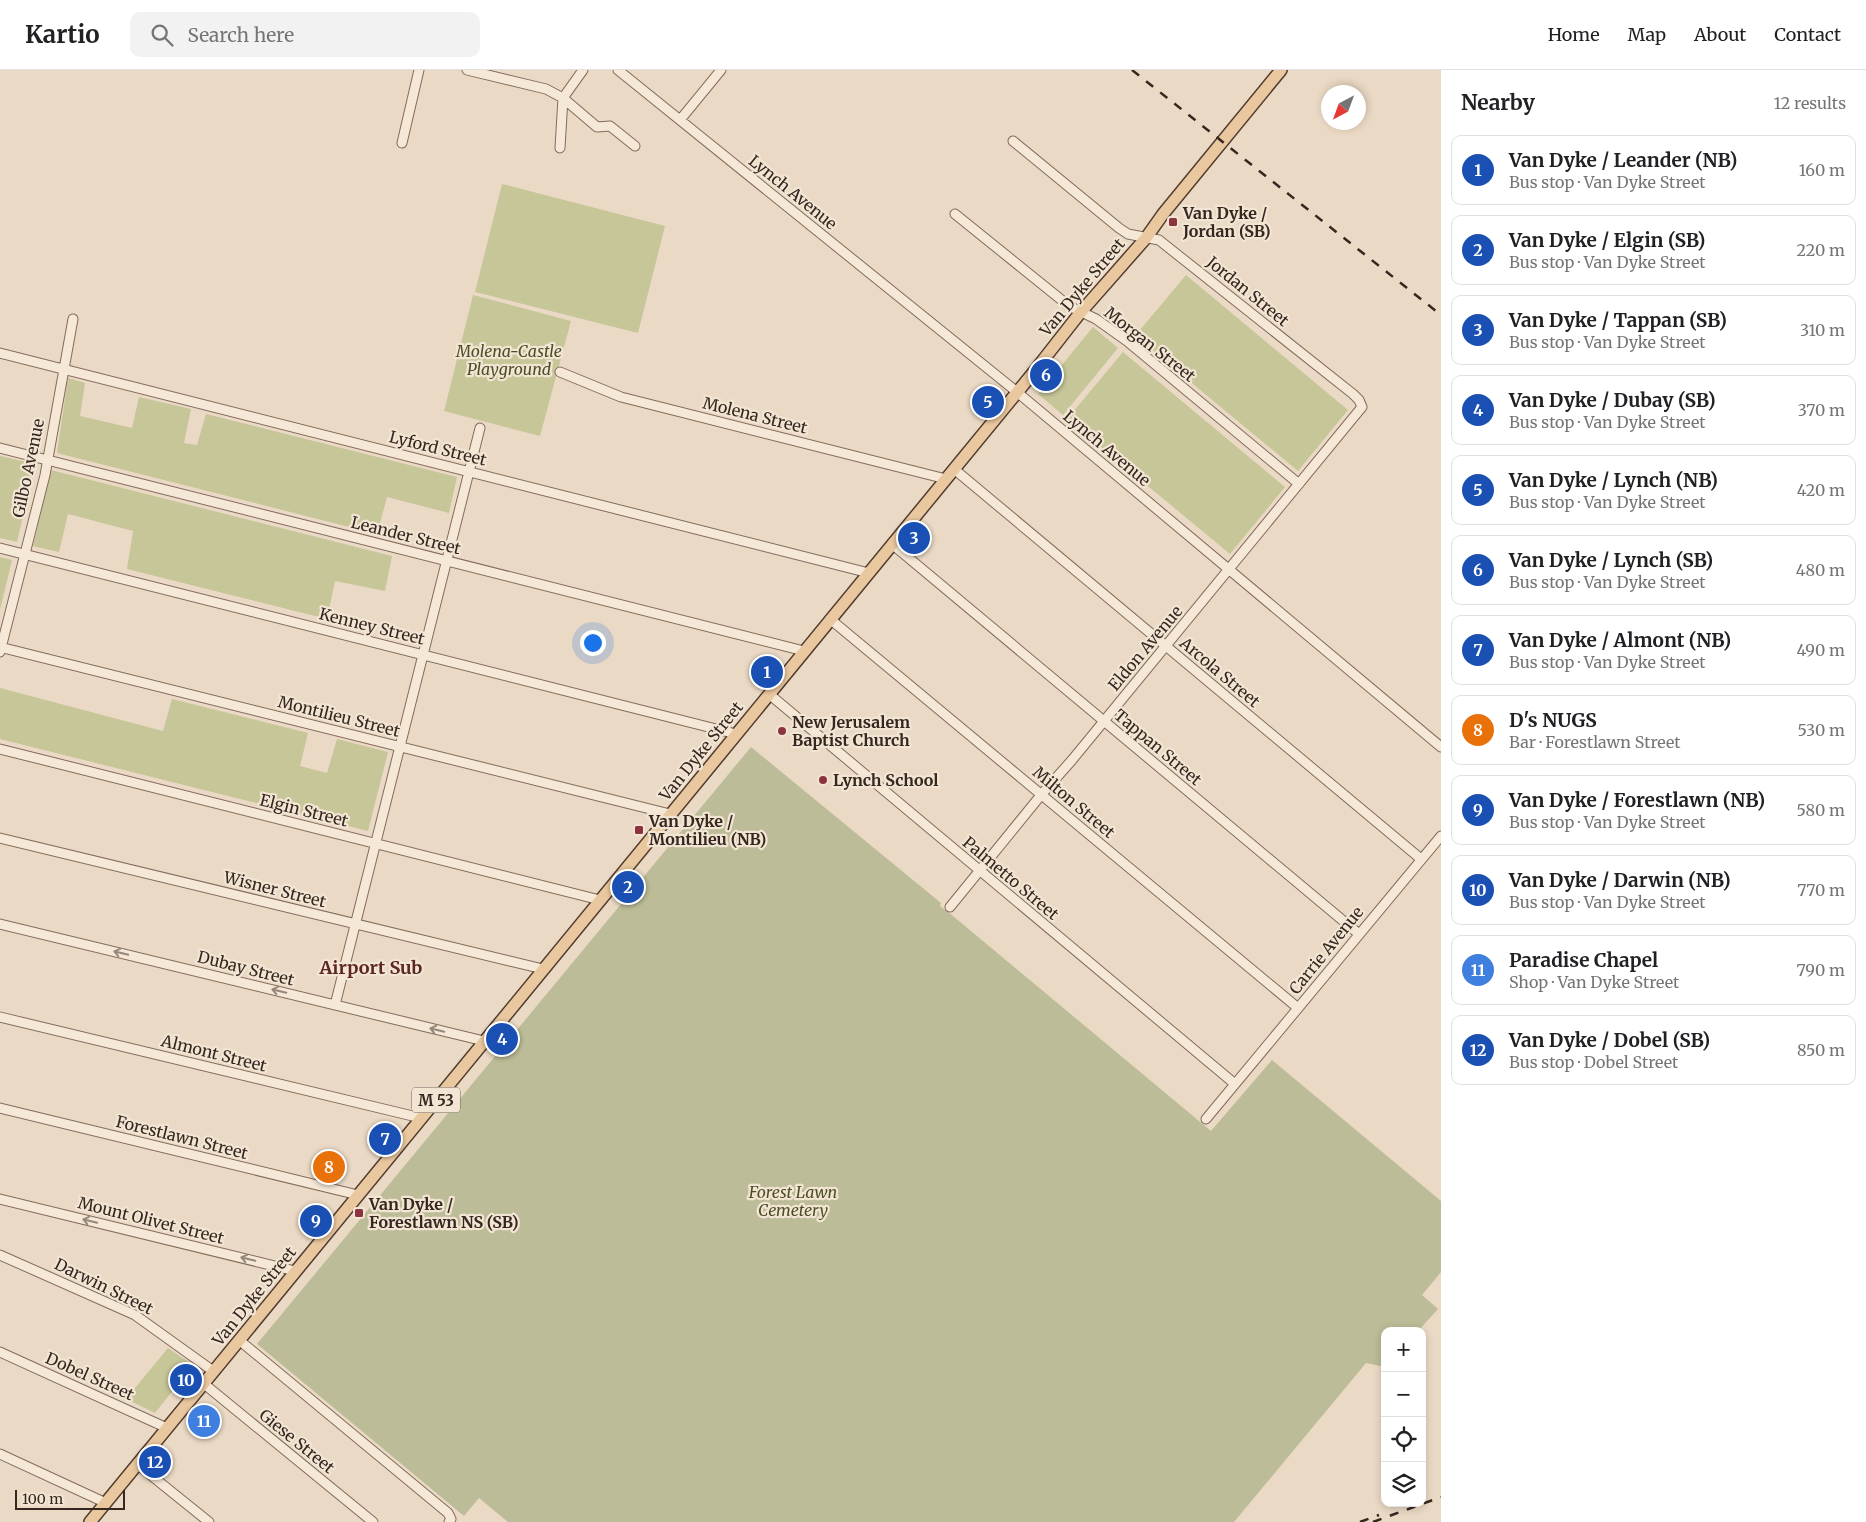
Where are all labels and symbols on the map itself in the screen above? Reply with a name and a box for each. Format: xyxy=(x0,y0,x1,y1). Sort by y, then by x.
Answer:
north arrow xyxy=(1321,85,1366,130)
street label: Lynch Avenue xyxy=(745,150,841,234)
place label: Van Dyke / Jordan (SB) xyxy=(1182,203,1270,241)
marker: Van Dyke / Jordan (SB) xyxy=(1167,216,1179,228)
street label: Van Dyke Street xyxy=(1035,233,1129,341)
street label: Jordan Street xyxy=(1202,251,1294,331)
street label: Morgan Street xyxy=(1100,302,1200,386)
park label: Molena-Castle Playground xyxy=(455,341,562,379)
pin: 6 xyxy=(1030,356,1062,394)
pin: 5 xyxy=(972,383,1004,421)
street label: Molena Street xyxy=(701,392,810,438)
street label: Lynch Avenue xyxy=(1059,406,1155,490)
street label: Gilbo Avenue xyxy=(8,417,48,519)
street label: Lyford Street xyxy=(387,426,489,470)
street label: Leander Street xyxy=(349,512,464,558)
pin: 3 xyxy=(898,519,930,557)
street label: Eldon Avenue xyxy=(1104,601,1186,695)
street label: Kenney Street xyxy=(317,603,428,649)
your location xyxy=(580,630,606,656)
street label: Arcola Street xyxy=(1175,632,1265,712)
pin: 1 xyxy=(751,653,783,691)
street label: Montilieu Street xyxy=(276,691,403,741)
street label: Van Dyke Street xyxy=(654,697,748,805)
street label: Tappan Street xyxy=(1110,705,1206,790)
place label: New Jerusalem Baptist Church xyxy=(792,712,910,750)
marker: New Jerusalem Baptist Church xyxy=(776,725,788,737)
street label: Milton Street xyxy=(1029,762,1120,843)
place label: Lynch School xyxy=(833,770,938,790)
marker: Lynch School xyxy=(817,774,829,786)
street label: Elgin Street xyxy=(258,789,351,831)
place label: Van Dyke / Montilieu (NB) xyxy=(648,811,766,849)
marker: Van Dyke / Montilieu (NB) xyxy=(633,824,645,836)
street label: Palmetto Street xyxy=(959,832,1064,924)
street label: Wisner Street xyxy=(221,866,329,912)
pin: 2 xyxy=(612,868,644,906)
street label: Carrie Avenue xyxy=(1285,902,1367,998)
street label: Dubay Street xyxy=(196,946,297,990)
one-way arrow xyxy=(113,948,129,957)
district label: Airport Sub xyxy=(319,956,422,979)
one-way arrow xyxy=(271,986,287,995)
pin: 4 xyxy=(486,1020,518,1058)
one-way arrow xyxy=(429,1024,445,1034)
street label: Almont Street xyxy=(158,1030,269,1076)
road number: M 53 xyxy=(412,1088,460,1112)
street label: Forestlawn Street xyxy=(114,1111,251,1163)
pin: 7 xyxy=(369,1120,401,1158)
pin: 8 xyxy=(313,1148,345,1186)
park label: Forest Lawn Cemetery xyxy=(748,1182,837,1220)
street label: Mount Olivet Street xyxy=(76,1192,227,1248)
place label: Van Dyke / Forestlawn NS (SB) xyxy=(368,1194,518,1232)
pin: 9 xyxy=(300,1202,332,1240)
marker: Van Dyke / Forestlawn NS (SB) xyxy=(353,1207,365,1219)
one-way arrow xyxy=(83,1216,99,1225)
street label: Van Dyke Street xyxy=(207,1242,301,1350)
street label: Darwin Street xyxy=(51,1254,157,1319)
one-way arrow xyxy=(241,1254,257,1263)
street label: Dobel Street xyxy=(43,1348,138,1405)
pin: 10 xyxy=(170,1361,202,1399)
pin: 11 xyxy=(188,1402,220,1440)
street label: Giese Street xyxy=(255,1405,339,1478)
pin: 12 xyxy=(139,1443,171,1481)
scale bar xyxy=(15,1487,125,1510)

